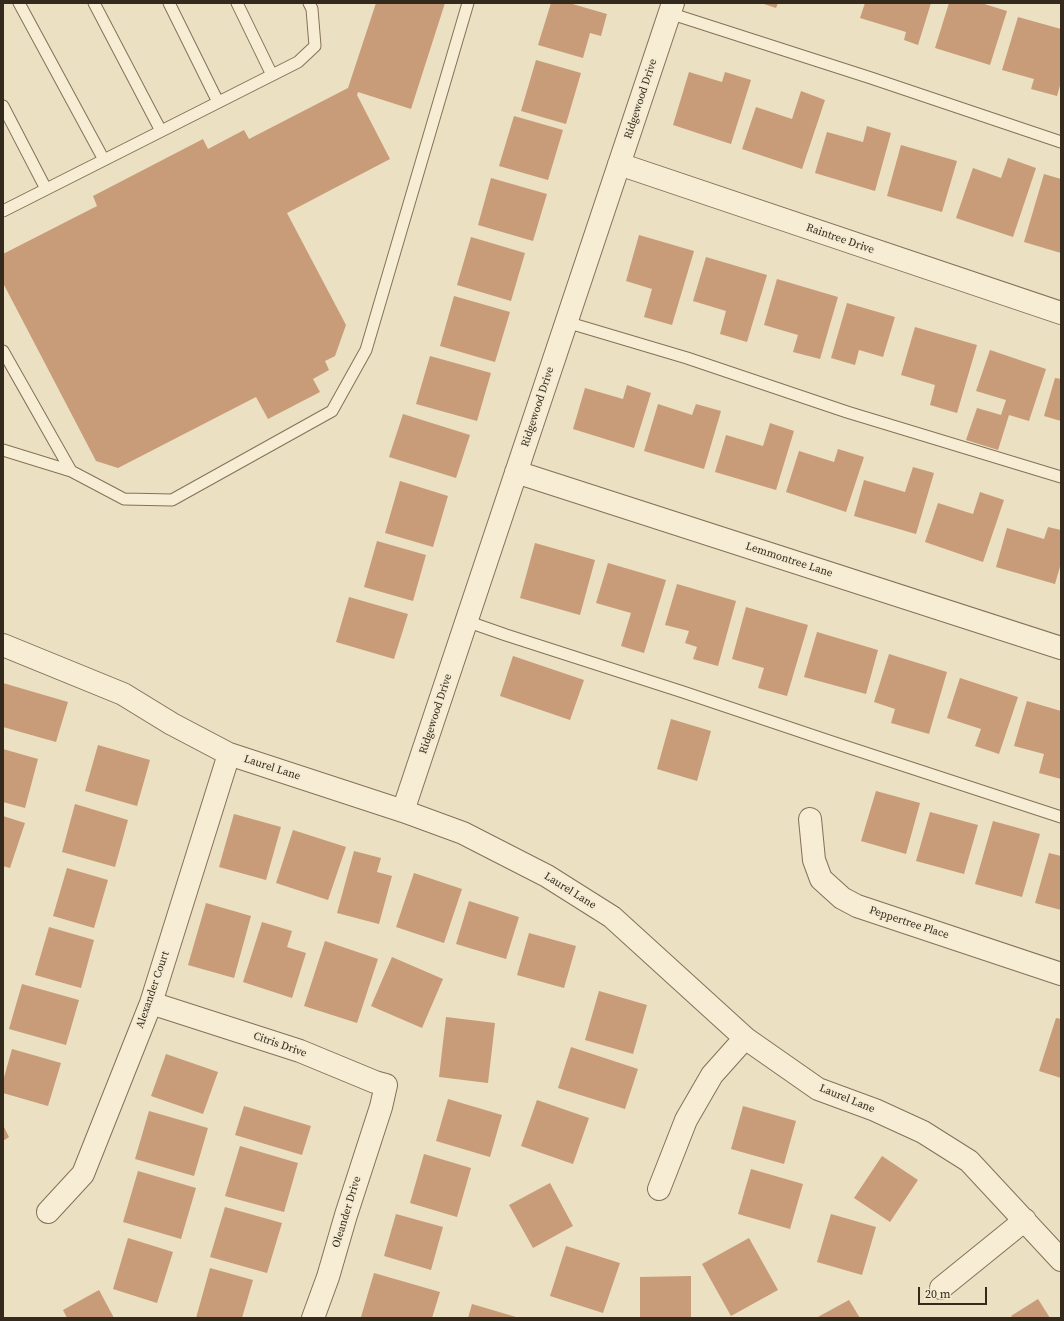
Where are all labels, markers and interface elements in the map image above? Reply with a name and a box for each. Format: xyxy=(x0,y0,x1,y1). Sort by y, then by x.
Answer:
street label: Ridgewood Drive xyxy=(622,57,660,141)
street label: Raintree Drive xyxy=(804,221,876,257)
street label: Ridgewood Drive xyxy=(519,365,557,449)
street label: Lemmontree Lane xyxy=(744,540,834,580)
street label: Ridgewood Drive xyxy=(417,672,455,756)
street label: Laurel Lane xyxy=(242,753,302,783)
street label: Laurel Lane xyxy=(542,870,598,912)
street label: Peppertree Place xyxy=(867,904,951,942)
street label: Alexander Court xyxy=(134,950,172,1030)
street label: Citris Drive xyxy=(252,1030,308,1060)
street label: Laurel Lane xyxy=(817,1082,877,1116)
street label: Oleander Drive xyxy=(330,1175,364,1249)
scale bar xyxy=(920,1279,989,1305)
text: 20 m xyxy=(925,1286,951,1302)

